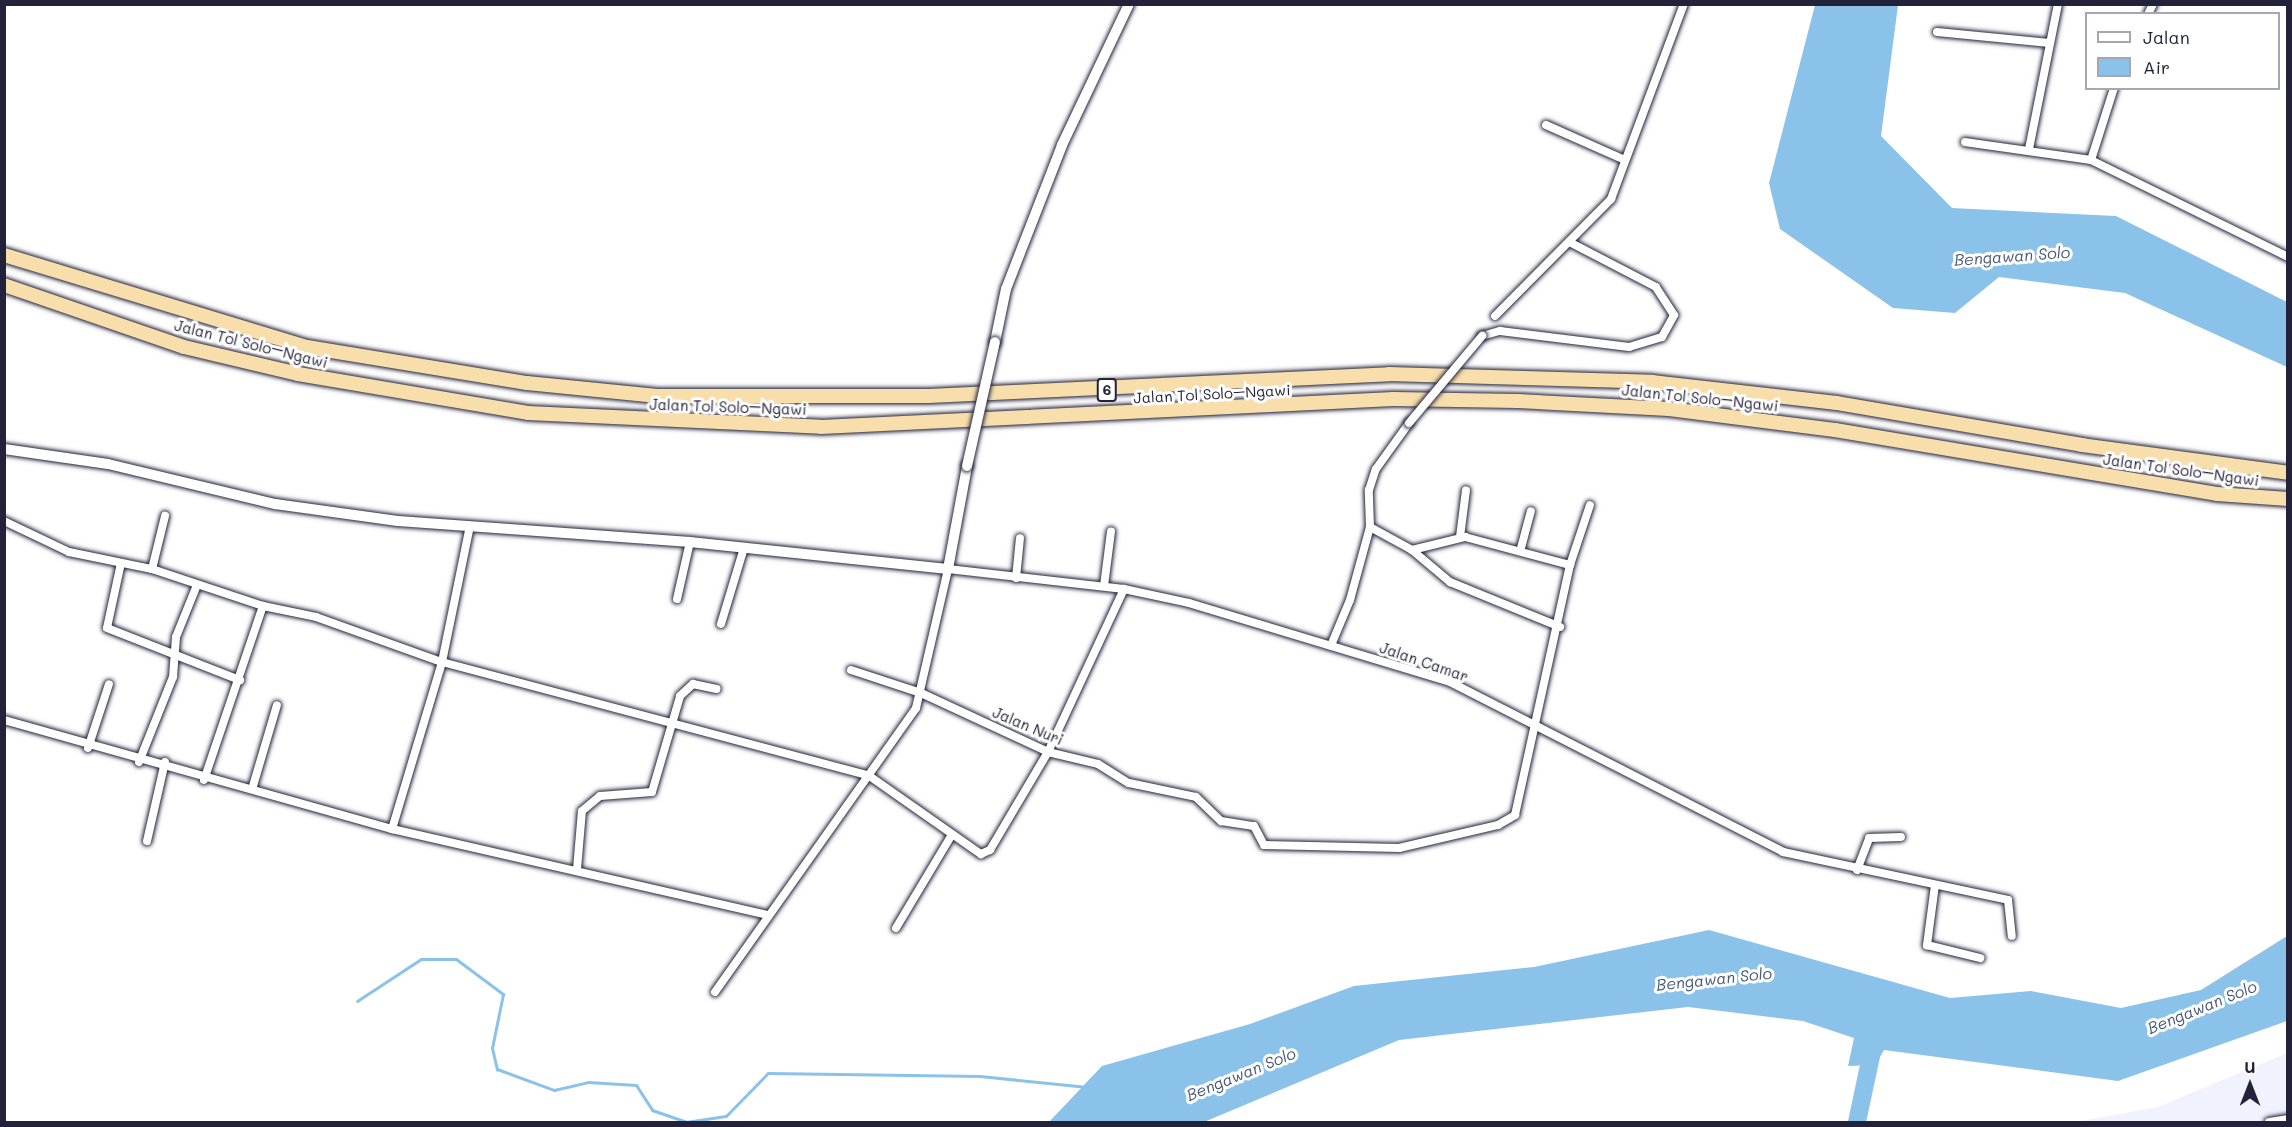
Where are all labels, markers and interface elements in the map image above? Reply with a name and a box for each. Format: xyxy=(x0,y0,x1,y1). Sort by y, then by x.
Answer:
legend xyxy=(2085,12,2280,90)
text: Jalan xyxy=(2143,25,2190,49)
text: Air xyxy=(2143,55,2170,79)
water label: Bengawan Solo xyxy=(1953,242,2071,270)
street label: Jalan Tol Solo–Ngawi xyxy=(173,316,329,372)
road number: 6 xyxy=(1096,379,1118,401)
street label: Jalan Tol Solo–Ngawi xyxy=(1133,381,1291,407)
street label: Jalan Tol Solo–Ngawi xyxy=(1621,381,1779,415)
street label: Jalan Tol Solo–Ngawi xyxy=(649,395,807,419)
street label: Jalan Tol Solo–Ngawi xyxy=(2102,450,2260,490)
street label: Jalan Camar xyxy=(1377,638,1471,686)
street label: Jalan Nuri xyxy=(990,703,1066,749)
water label: Bengawan Solo xyxy=(1655,963,1773,995)
water label: Bengawan Solo xyxy=(2144,976,2260,1038)
water label: Bengawan Solo xyxy=(1183,1043,1299,1105)
north arrow xyxy=(2220,1055,2280,1115)
text: U xyxy=(2244,1056,2256,1077)

